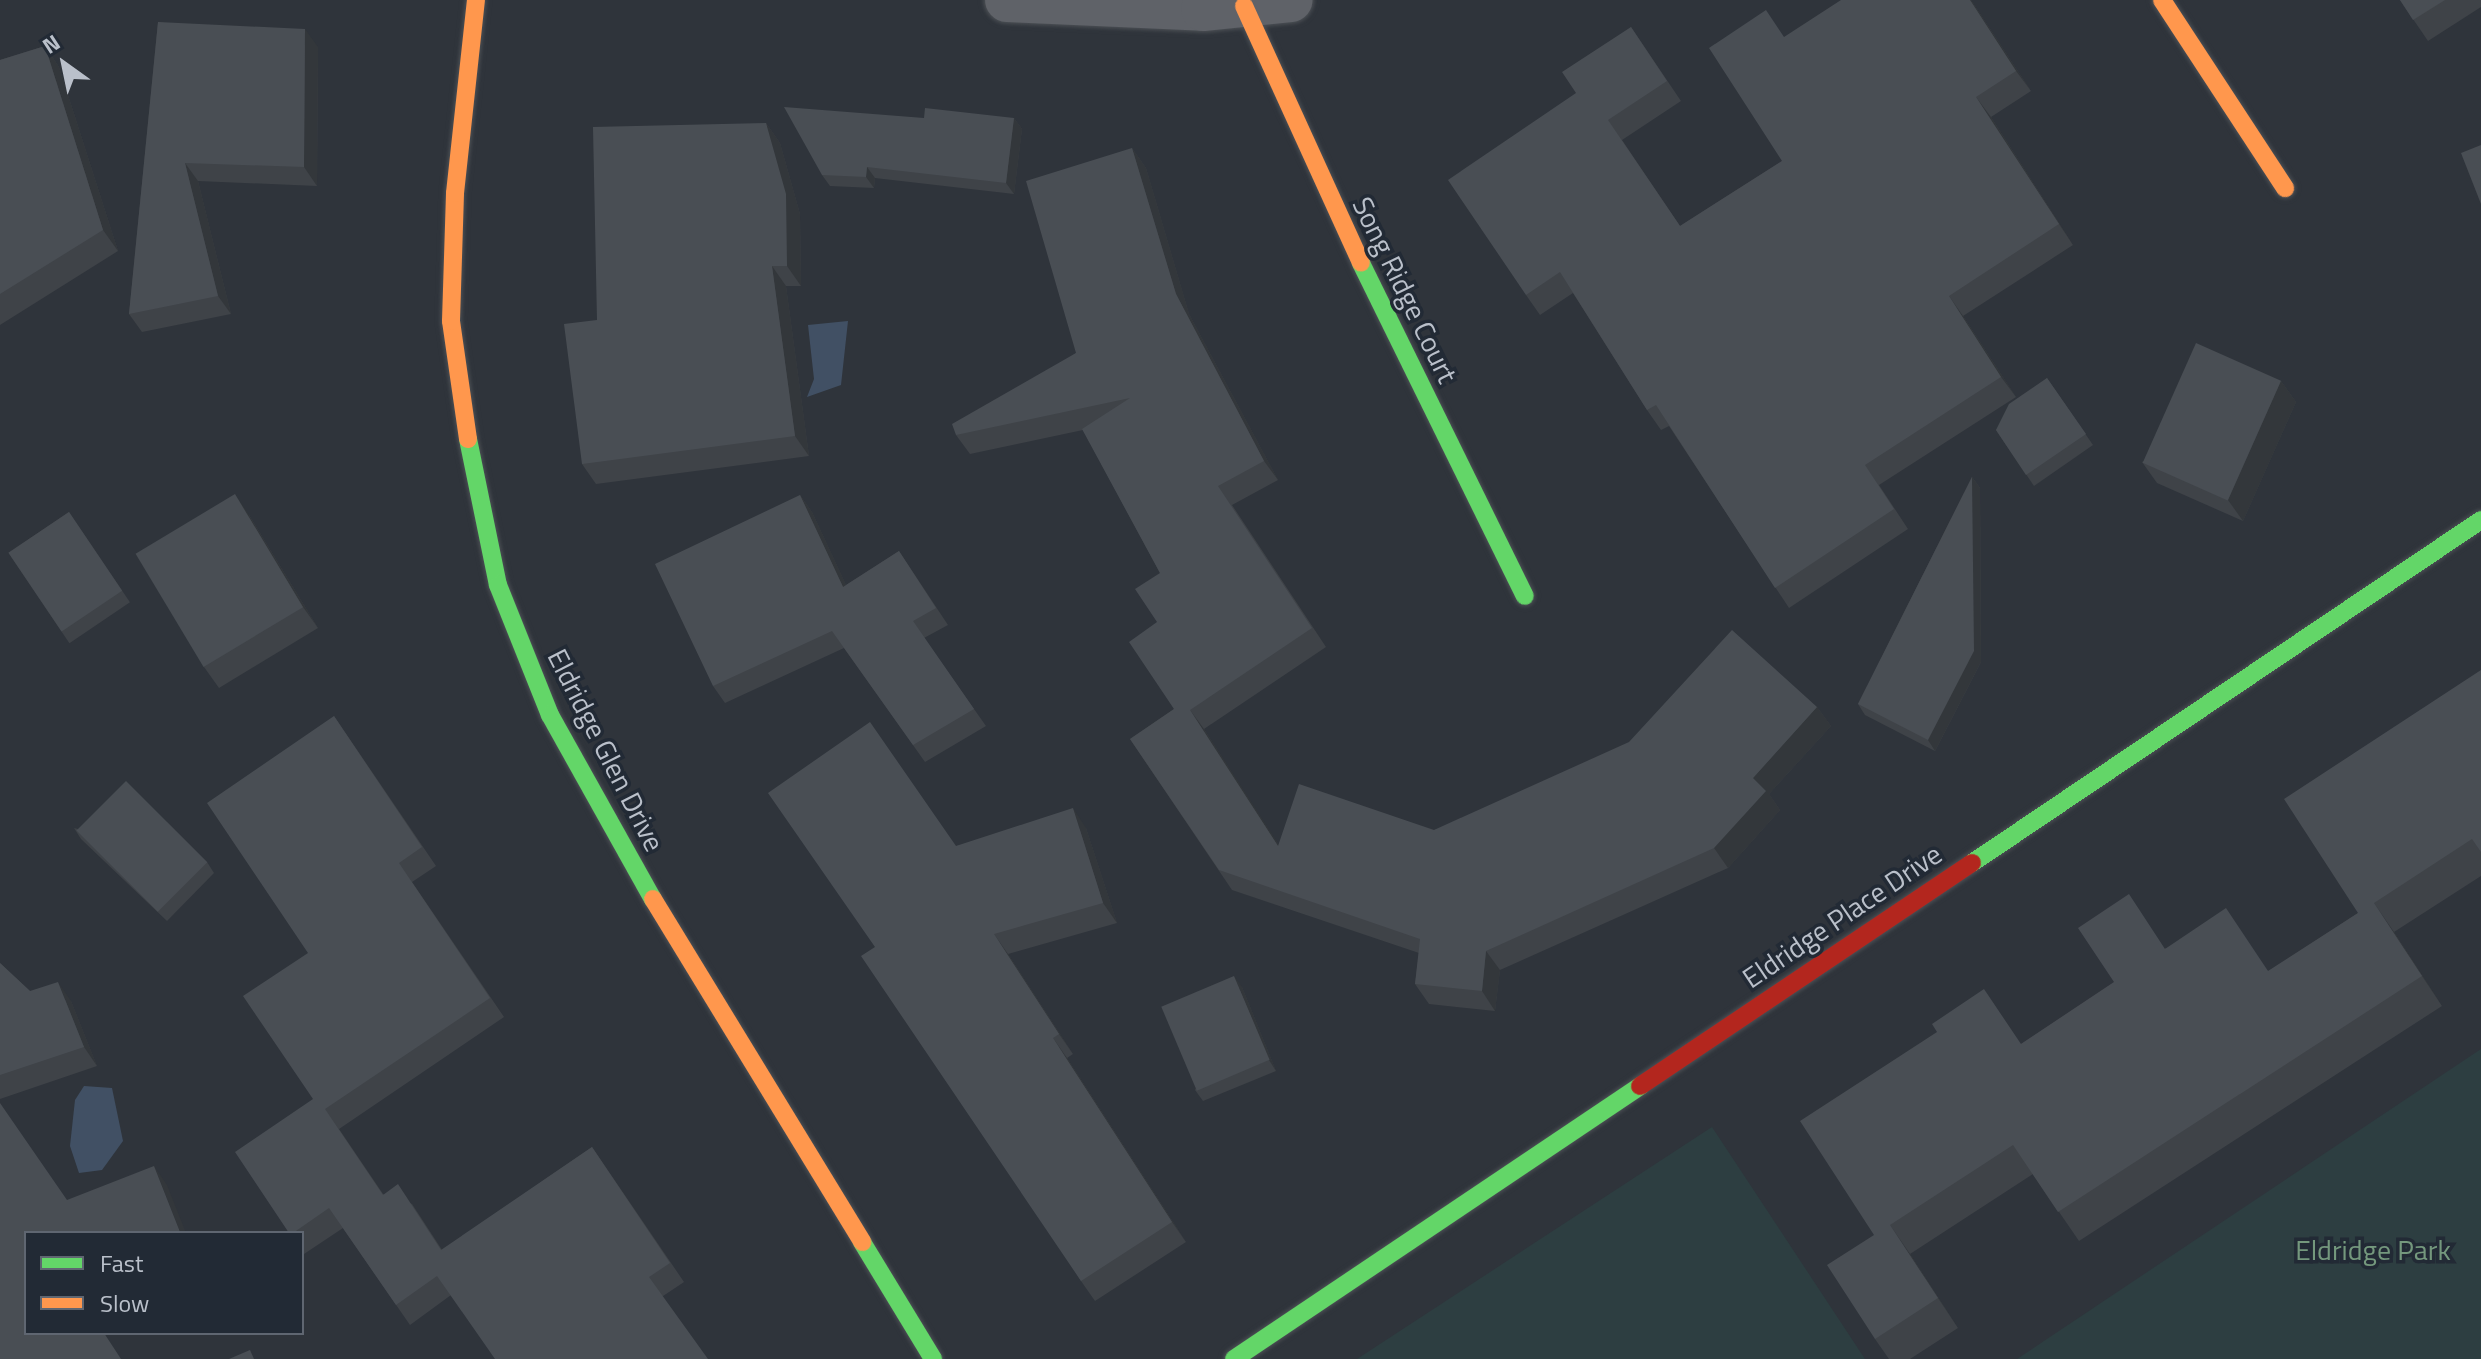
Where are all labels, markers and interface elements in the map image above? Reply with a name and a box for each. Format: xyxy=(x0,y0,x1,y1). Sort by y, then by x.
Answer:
north arrow xyxy=(24,24,104,104)
text: N xyxy=(35,25,67,62)
street label: Song Ridge Court xyxy=(1346,192,1464,388)
street label: Eldridge Glen Drive xyxy=(541,643,671,857)
street label: Eldridge Place Drive xyxy=(1736,837,1948,995)
legend xyxy=(24,1231,304,1335)
park label: Eldridge Park xyxy=(2295,1233,2451,1267)
text: Fast xyxy=(100,1245,143,1281)
text: Slow xyxy=(100,1285,149,1321)

